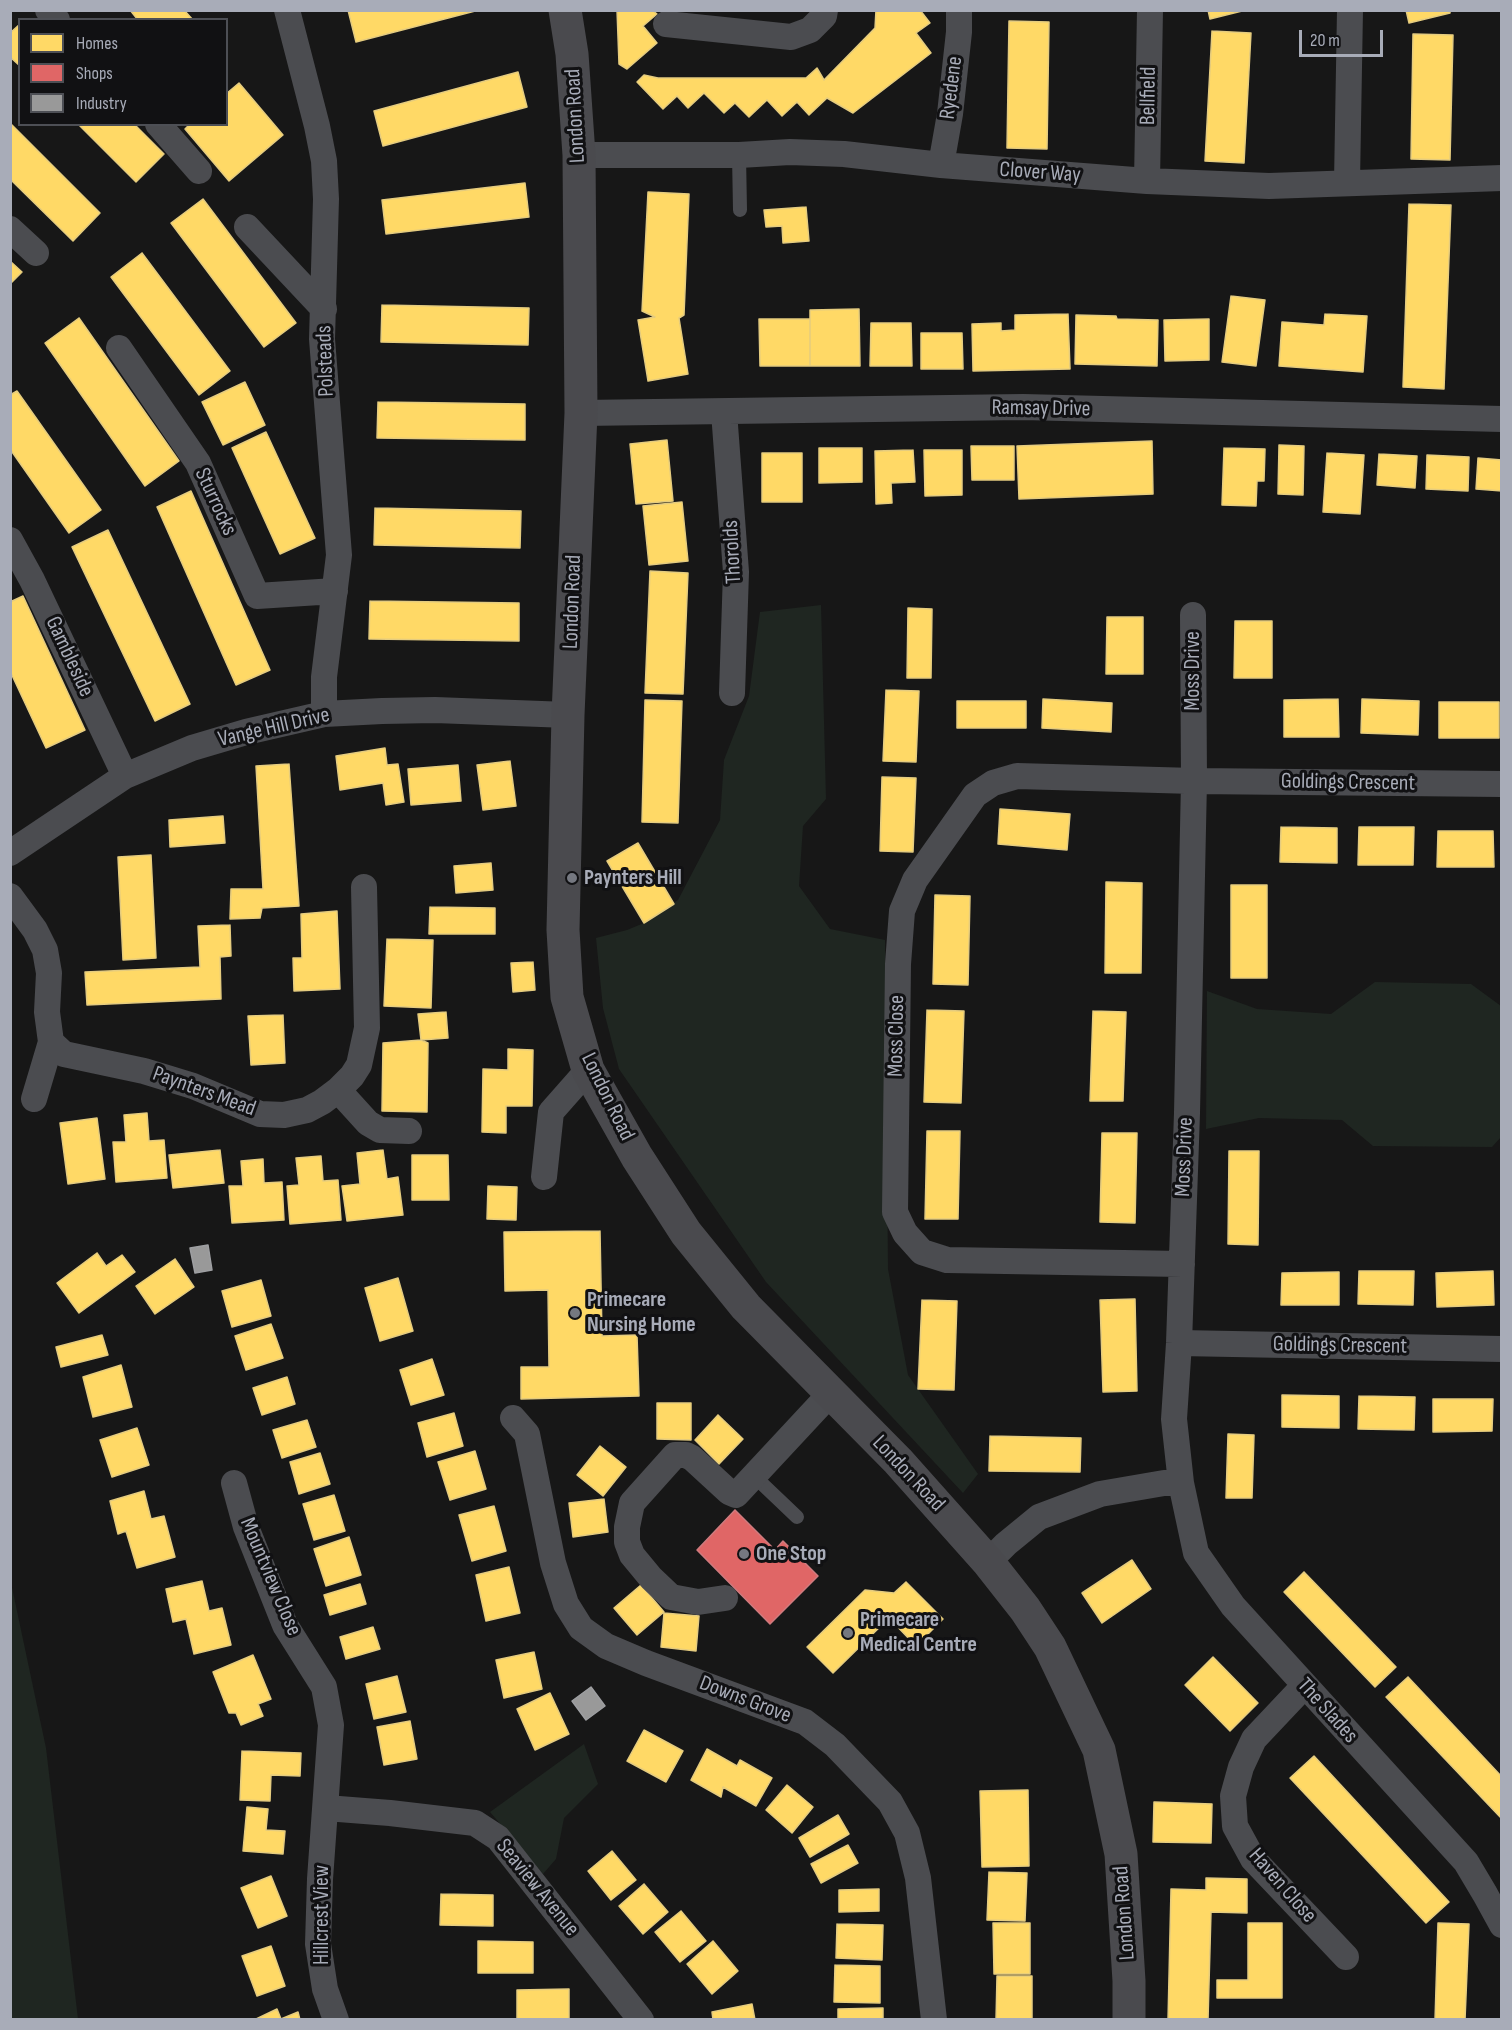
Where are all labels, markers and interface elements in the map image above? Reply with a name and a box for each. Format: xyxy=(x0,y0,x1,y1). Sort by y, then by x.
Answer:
legend xyxy=(18,18,228,126)
scale bar xyxy=(1302,18,1386,56)
text: 20 m xyxy=(1310,30,1340,51)
text: Homes xyxy=(76,33,118,54)
street label: Ryedene xyxy=(935,55,969,121)
text: Shops xyxy=(76,63,113,84)
street label: Bellfield xyxy=(1135,67,1163,125)
street label: London Road xyxy=(560,68,592,164)
text: Industry xyxy=(76,93,127,114)
street label: Clover Way xyxy=(999,157,1081,189)
street label: Polsteads xyxy=(312,325,340,397)
street label: Ramsay Drive xyxy=(991,395,1091,423)
street label: Sturrocks xyxy=(188,464,242,540)
street label: Thorolds xyxy=(718,520,748,584)
street label: London Road xyxy=(558,554,588,650)
street label: Gambleside xyxy=(39,613,99,701)
street label: Moss Drive xyxy=(1180,631,1206,711)
street label: Vange Hill Drive xyxy=(216,702,332,754)
street label: Goldings Crescent xyxy=(1281,769,1415,797)
place label: Paynters Hill xyxy=(584,865,682,891)
marker: Paynters Hill xyxy=(565,871,579,885)
street label: Moss Close xyxy=(883,995,911,1077)
street label: London Road xyxy=(574,1049,640,1145)
street label: Paynters Mead xyxy=(149,1061,259,1123)
street label: Moss Drive xyxy=(1170,1117,1200,1197)
place label: Primecare Nursing Home xyxy=(587,1287,696,1338)
marker: Primecare Nursing Home xyxy=(568,1306,582,1320)
street label: Goldings Crescent xyxy=(1273,1332,1407,1360)
street label: London Road xyxy=(866,1431,950,1517)
street label: Mountview Close xyxy=(233,1514,307,1640)
place label: One Stop xyxy=(756,1541,826,1567)
marker: One Stop xyxy=(737,1547,751,1561)
place label: Primecare Medical Centre xyxy=(860,1607,977,1658)
marker: Primecare Medical Centre xyxy=(841,1626,855,1640)
street label: Downs Grove xyxy=(695,1670,795,1730)
street label: The Slades xyxy=(1291,1673,1363,1749)
street label: Seaview Avenue xyxy=(490,1834,584,1942)
street label: Haven Close xyxy=(1242,1843,1322,1929)
street label: Hillcrest View xyxy=(309,1865,335,1965)
street label: London Road xyxy=(1109,1865,1141,1961)

